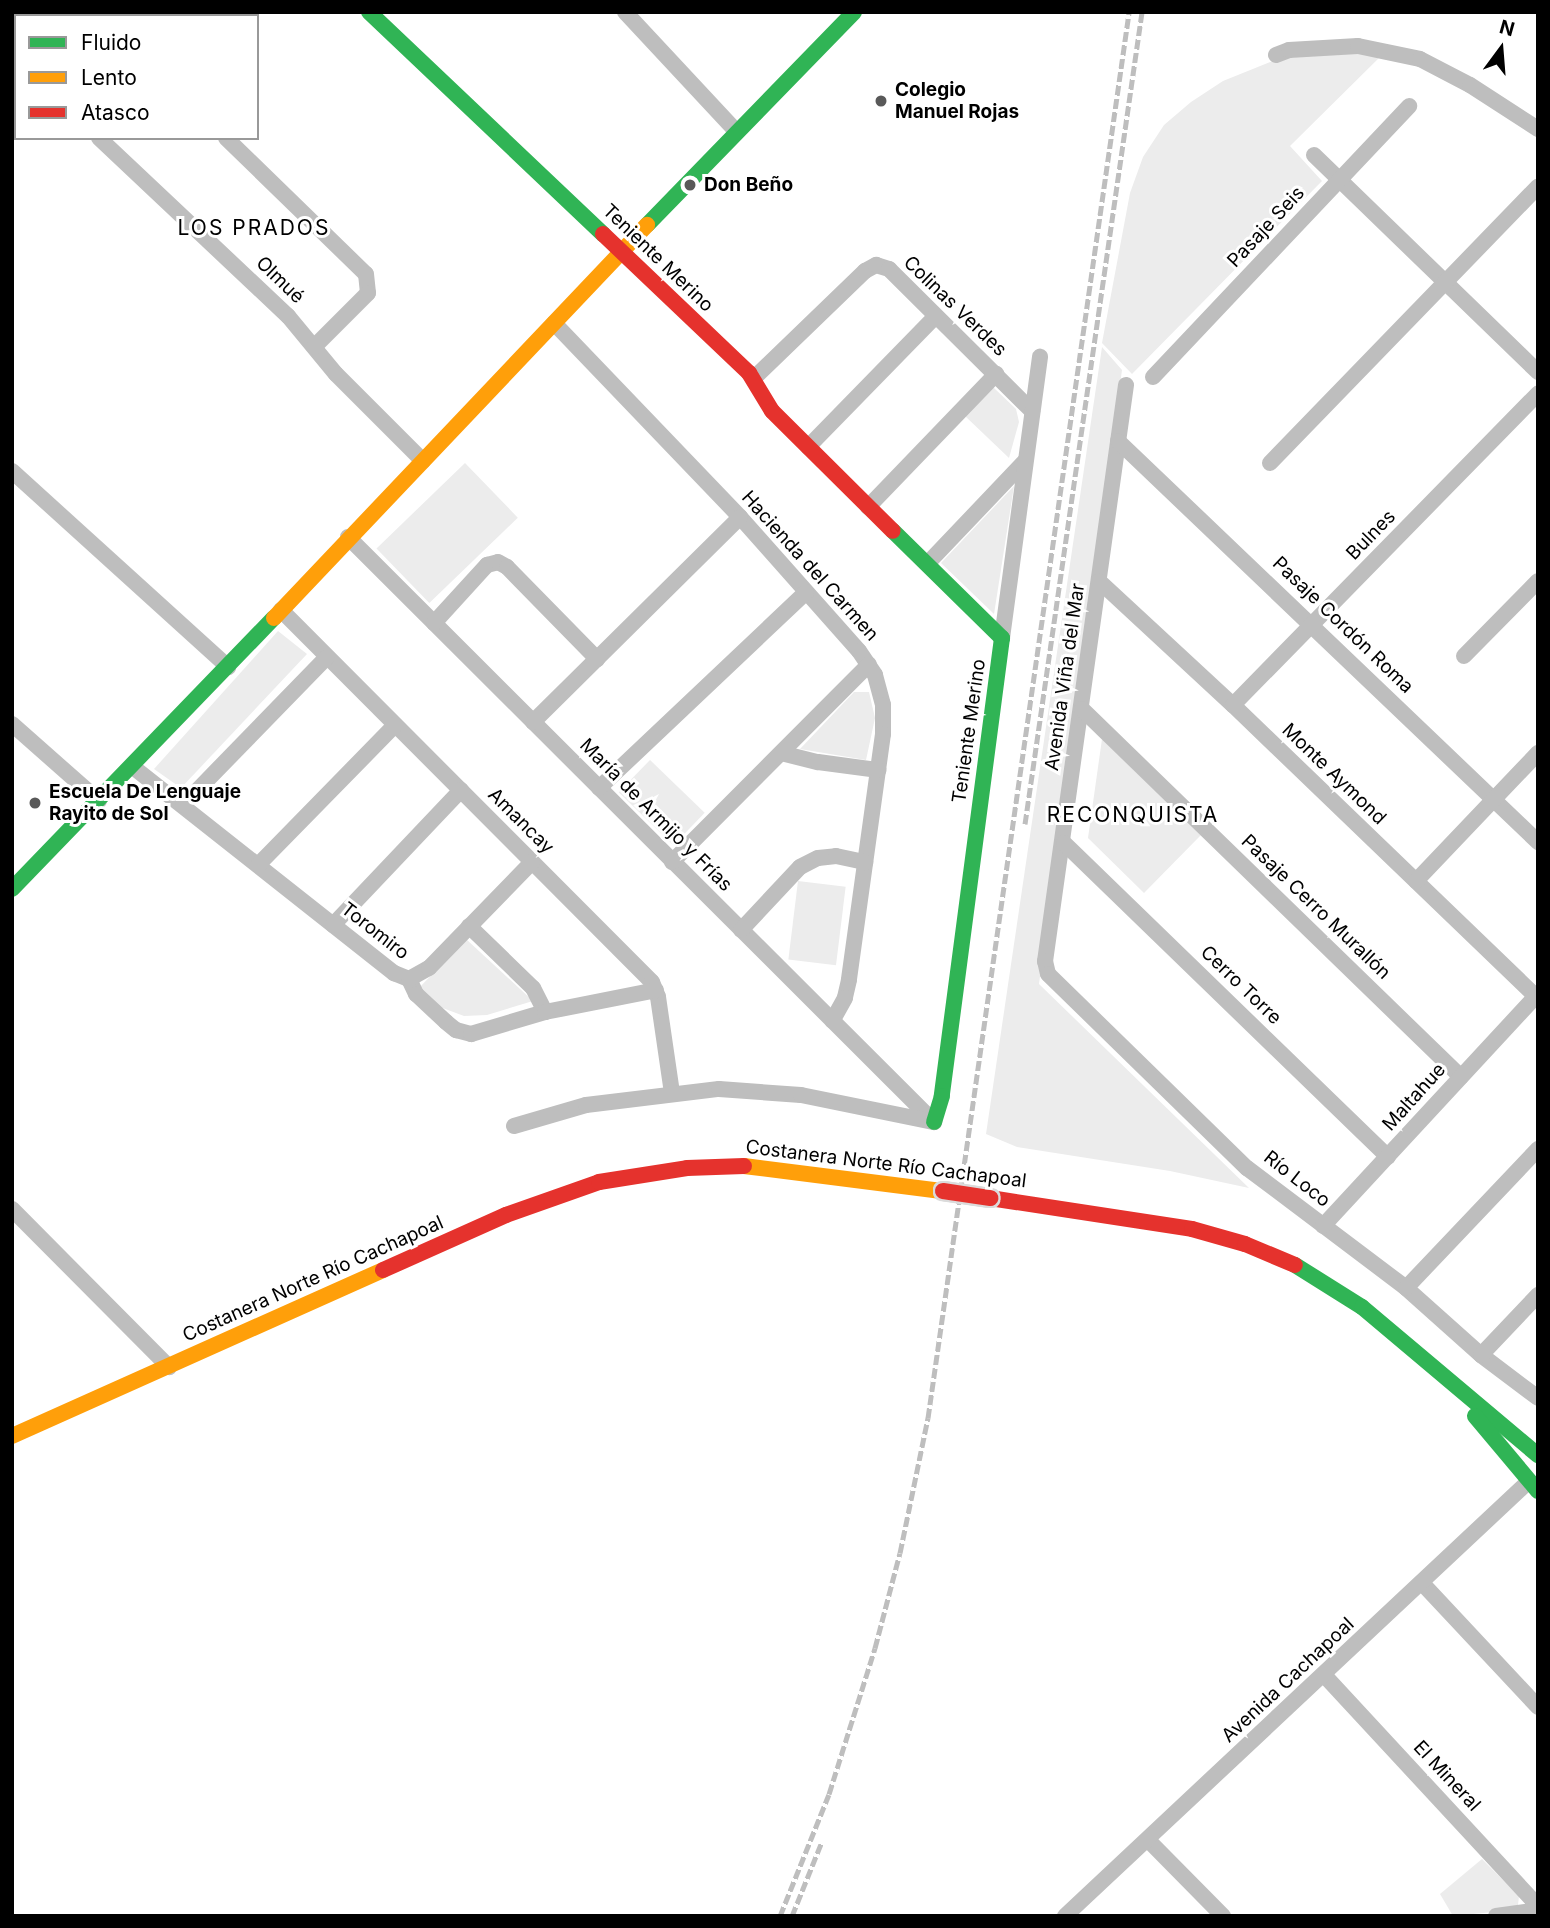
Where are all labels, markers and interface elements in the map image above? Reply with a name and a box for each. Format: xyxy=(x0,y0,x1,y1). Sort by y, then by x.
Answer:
legend xyxy=(14,14,259,140)
north arrow xyxy=(1466,14,1536,84)
text: N xyxy=(1497,15,1517,41)
text: Fluido xyxy=(81,30,141,55)
text: Lento xyxy=(81,65,137,90)
place label: Colegio Manuel Rojas xyxy=(895,79,1019,123)
marker: Colegio Manuel Rojas xyxy=(873,93,889,109)
text: Atasco xyxy=(81,100,150,125)
place label: Don Beño xyxy=(704,174,793,196)
marker: Don Beño xyxy=(682,177,698,193)
street label: Pasaje Seis xyxy=(1223,182,1309,272)
street label: Teniente Merino xyxy=(598,199,718,317)
district label: LOS PRADOS xyxy=(179,215,329,241)
street label: Colinas Verdes xyxy=(899,251,1011,361)
street label: Olmué xyxy=(251,252,309,308)
street label: Hacienda del Carmen xyxy=(737,486,883,646)
street label: Bulnes xyxy=(1342,505,1400,565)
street label: Pasaje Cordón Roma xyxy=(1268,552,1418,698)
street label: Avenida Viña del Mar xyxy=(1041,582,1089,772)
street label: Teniente Merino xyxy=(948,657,990,805)
street label: Monte Aymond xyxy=(1277,719,1391,829)
street label: María de Armijo y Frías xyxy=(575,734,737,896)
place label: Escuela De Lenguaje Rayito de Sol xyxy=(49,781,241,825)
street label: Amancay xyxy=(483,783,559,859)
marker: Escuela De Lenguaje Rayito de Sol xyxy=(27,795,43,811)
district label: RECONQUISTA xyxy=(1048,802,1218,828)
street label: Pasaje Cerro Murallón xyxy=(1237,830,1395,984)
street label: Toromiro xyxy=(337,897,413,965)
street label: Cerro Torre xyxy=(1196,941,1286,1029)
street label: Maltahue xyxy=(1378,1058,1450,1136)
street label: Costanera Norte Río Cachapoal xyxy=(744,1135,1028,1193)
street label: Río Loco xyxy=(1259,1146,1335,1212)
street label: Costanera Norte Río Cachapoal xyxy=(179,1211,447,1347)
street label: Avenida Cachapoal xyxy=(1217,1613,1359,1747)
street label: El Mineral xyxy=(1409,1736,1485,1816)

